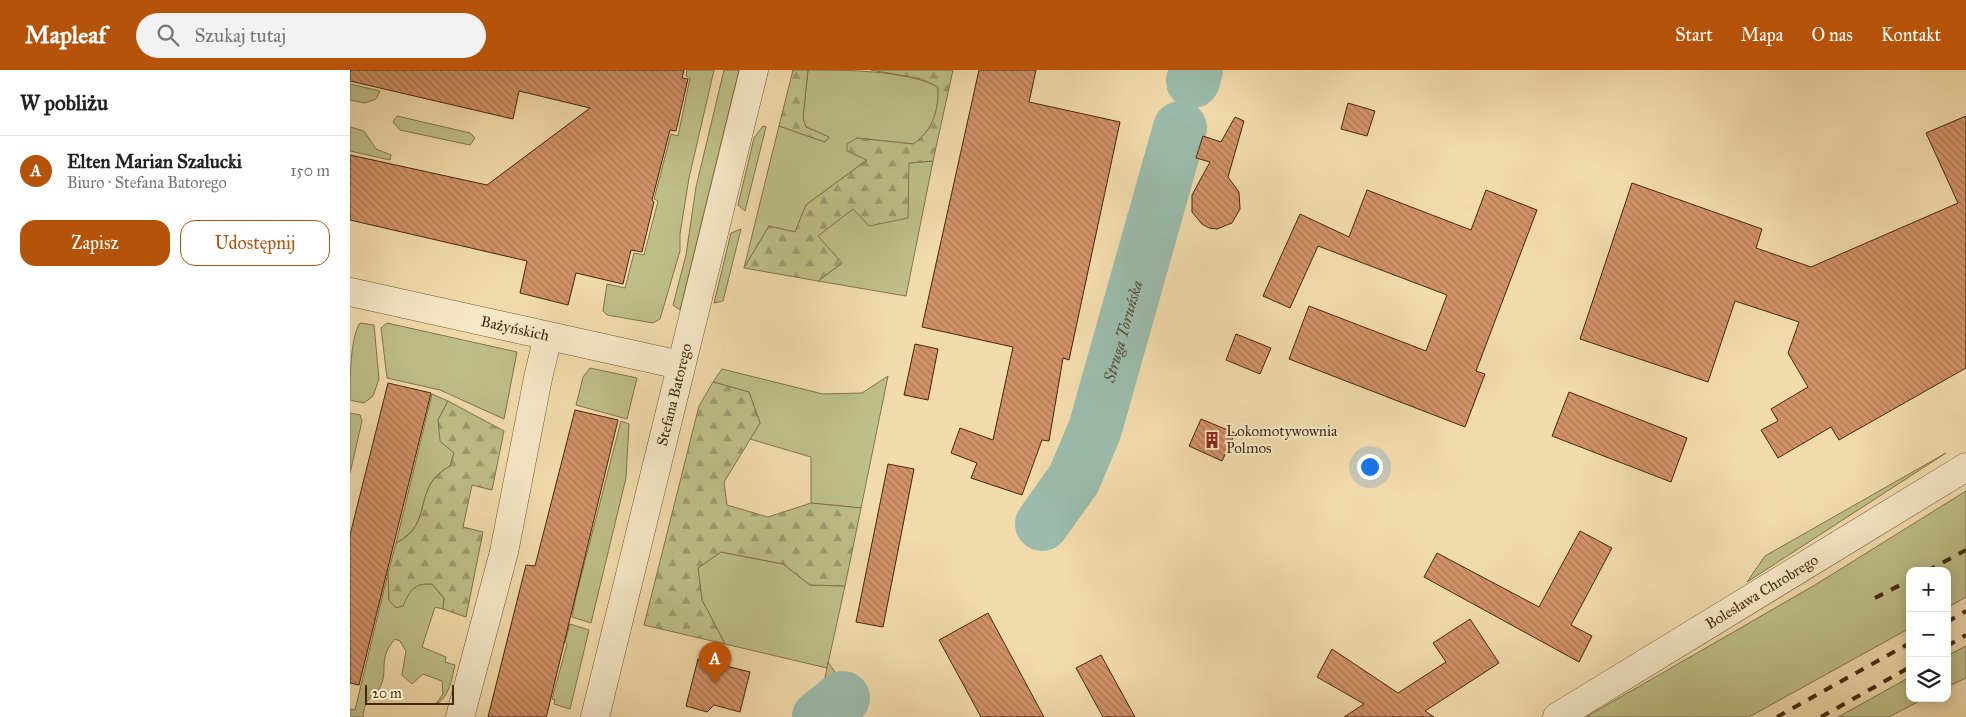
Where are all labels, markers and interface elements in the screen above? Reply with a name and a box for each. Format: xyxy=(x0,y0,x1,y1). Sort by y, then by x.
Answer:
search box xyxy=(136,13,486,58)
text: Mapleaf xyxy=(25,20,106,50)
icon: search xyxy=(154,21,182,49)
text: Szukaj tutaj xyxy=(194,24,286,47)
text: Start xyxy=(1675,24,1713,46)
text: Mapa xyxy=(1741,24,1783,46)
text: O nas xyxy=(1811,24,1853,46)
text: Kontakt xyxy=(1881,24,1941,46)
text: W pobliżu xyxy=(20,90,108,116)
text: Elten Marian Szalucki xyxy=(67,150,242,173)
text: A xyxy=(31,161,41,180)
text: 150 m xyxy=(290,161,330,180)
text: Biuro · Stefana Batorego xyxy=(67,173,227,192)
button: Zapisz xyxy=(20,220,170,266)
button: Udostępnij xyxy=(180,220,330,266)
water label: Struga Toruńska xyxy=(1099,278,1146,385)
street label: Bażyńskich xyxy=(479,312,552,345)
street label: Stefana Batorego xyxy=(653,341,696,448)
place label: Lokomotywownia Polmos xyxy=(1226,422,1338,457)
building icon: Lokomotywownia Polmos xyxy=(1202,430,1222,450)
your location xyxy=(1357,454,1383,480)
street label: Bolesława Chrobrego xyxy=(1702,550,1822,633)
map controls xyxy=(1906,567,1951,702)
button: + xyxy=(1906,567,1951,612)
button: − xyxy=(1906,612,1951,657)
pin: A xyxy=(699,642,731,683)
button: layers xyxy=(1906,657,1951,702)
scale bar xyxy=(365,682,454,705)
text: 20 m xyxy=(372,685,402,702)

